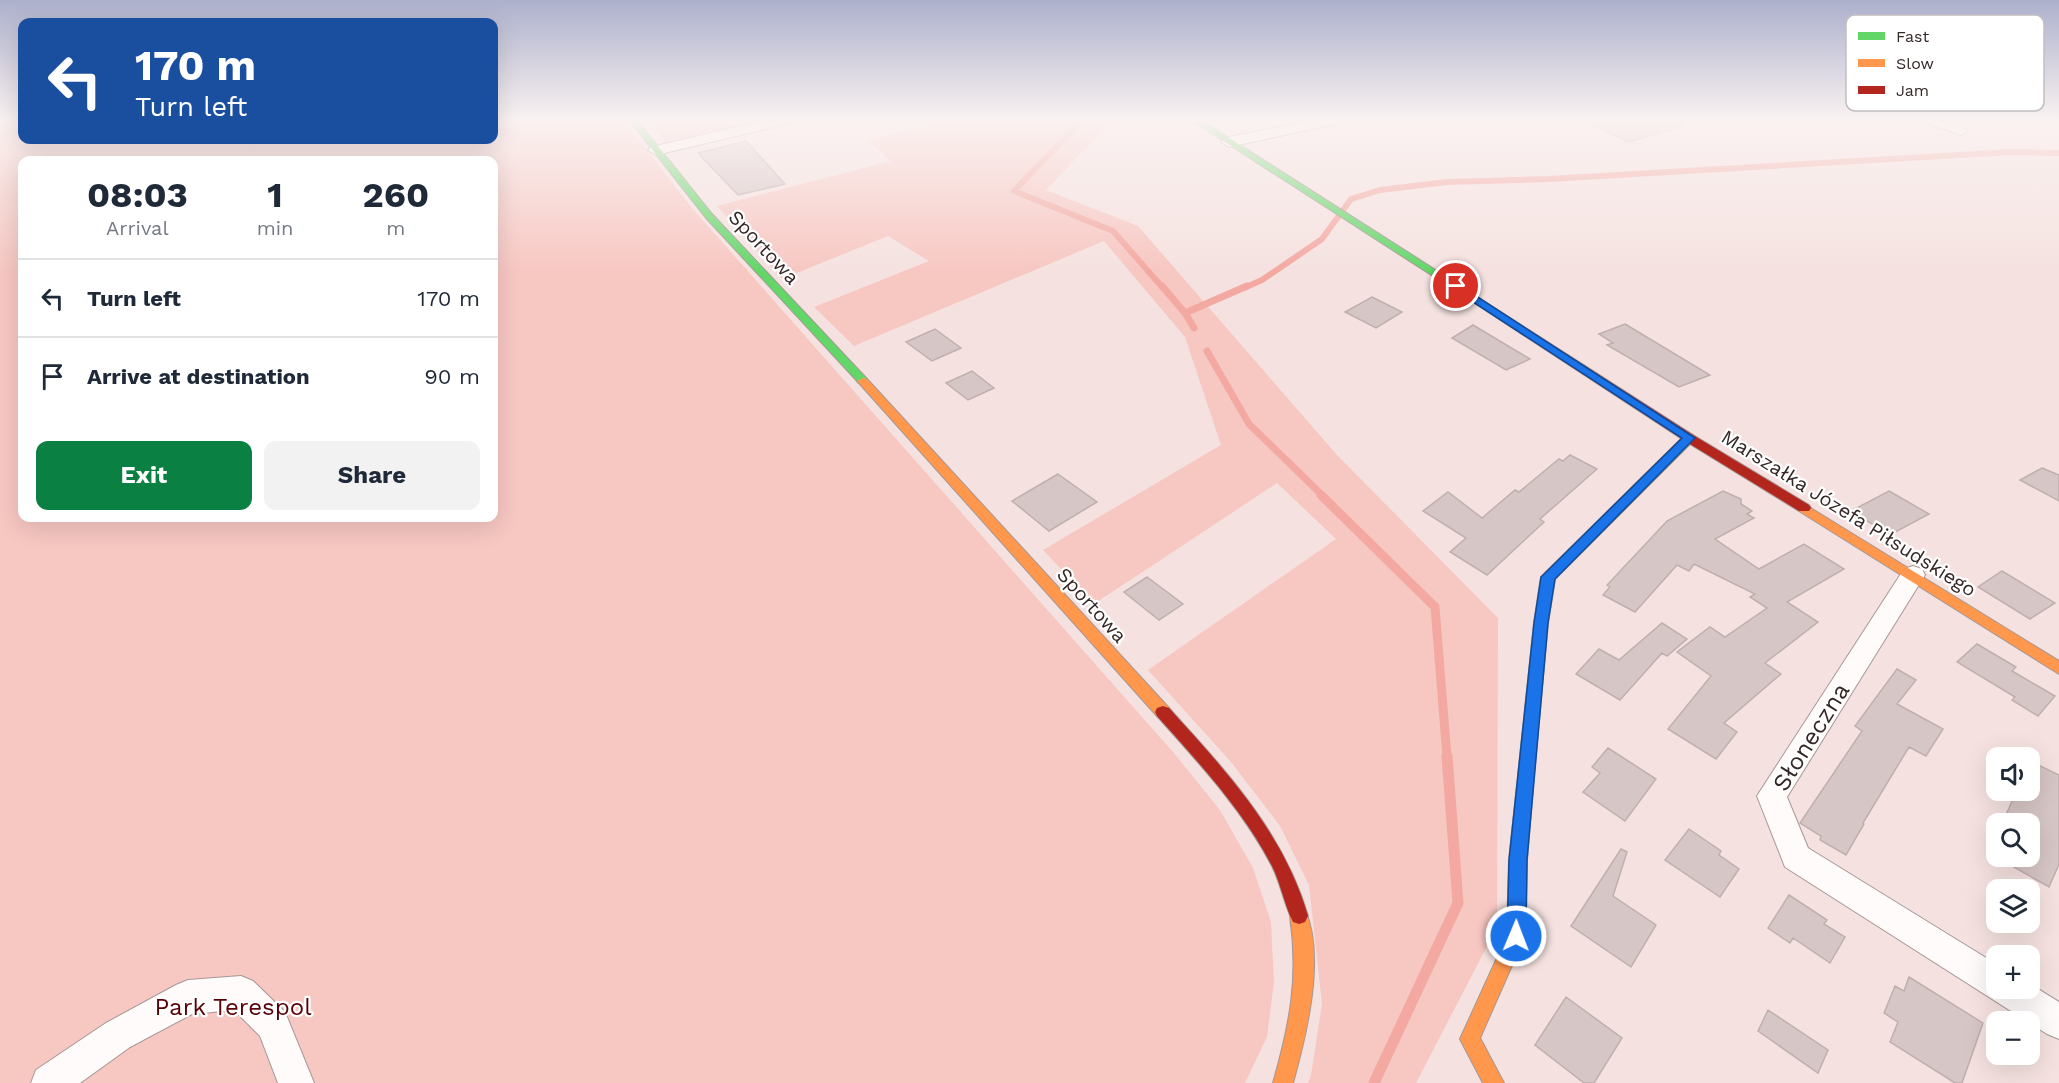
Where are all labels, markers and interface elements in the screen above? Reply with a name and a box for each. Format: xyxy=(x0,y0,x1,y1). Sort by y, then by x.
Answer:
legend xyxy=(1846,15,2044,111)
text: Fast xyxy=(1896,27,1929,46)
text: 170 m xyxy=(135,41,256,90)
icon: left xyxy=(36,42,114,120)
text: Slow xyxy=(1896,54,1934,73)
text: Jam xyxy=(1896,81,1929,100)
text: Turn left xyxy=(135,91,247,123)
text: 08:03 xyxy=(87,174,188,216)
text: 1 xyxy=(267,174,283,216)
text: 260 xyxy=(362,174,429,216)
street label: Sportowa xyxy=(724,205,804,289)
text: Arrival xyxy=(106,216,169,240)
text: min xyxy=(257,216,293,240)
text: m xyxy=(386,216,405,240)
pin xyxy=(1430,260,1481,311)
icon: arrive xyxy=(1439,269,1472,302)
icon: left xyxy=(36,282,69,315)
text: Turn left xyxy=(87,286,181,311)
text: 170 m xyxy=(417,286,480,311)
icon: arrive xyxy=(36,360,69,393)
text: Arrive at destination xyxy=(87,364,310,389)
text: 90 m xyxy=(424,364,480,389)
street label: Marszałka Józefa Piłsudskiego xyxy=(1717,424,1981,602)
button: Exit xyxy=(36,441,252,510)
button: Share xyxy=(264,441,480,510)
street label: Sportowa xyxy=(1052,563,1132,647)
street label: Słoneczna xyxy=(1767,678,1855,796)
map controls xyxy=(1986,747,2040,1065)
button: sound xyxy=(1986,747,2040,801)
button: search xyxy=(1986,813,2040,867)
button: layers xyxy=(1986,879,2040,933)
position arrow xyxy=(1484,904,1548,968)
button: + xyxy=(1986,945,2040,999)
park label: Park Terespol xyxy=(154,993,312,1021)
button: − xyxy=(1986,1011,2040,1065)

